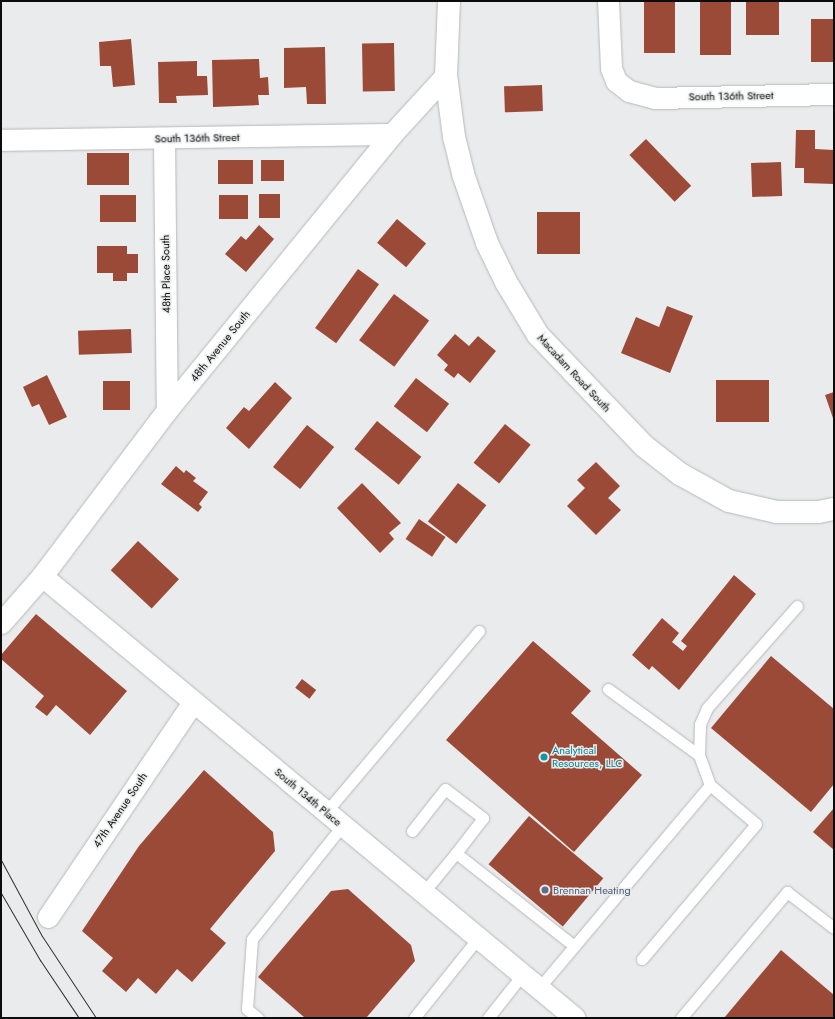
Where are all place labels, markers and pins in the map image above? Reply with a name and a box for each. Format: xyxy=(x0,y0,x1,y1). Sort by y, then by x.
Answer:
place label: Analytical Resources, LLC xyxy=(552,744,623,770)
marker: Analytical Resources, LLC xyxy=(539,752,549,762)
place label: Brennan Heating xyxy=(553,883,631,897)
marker: Brennan Heating xyxy=(540,885,550,895)

